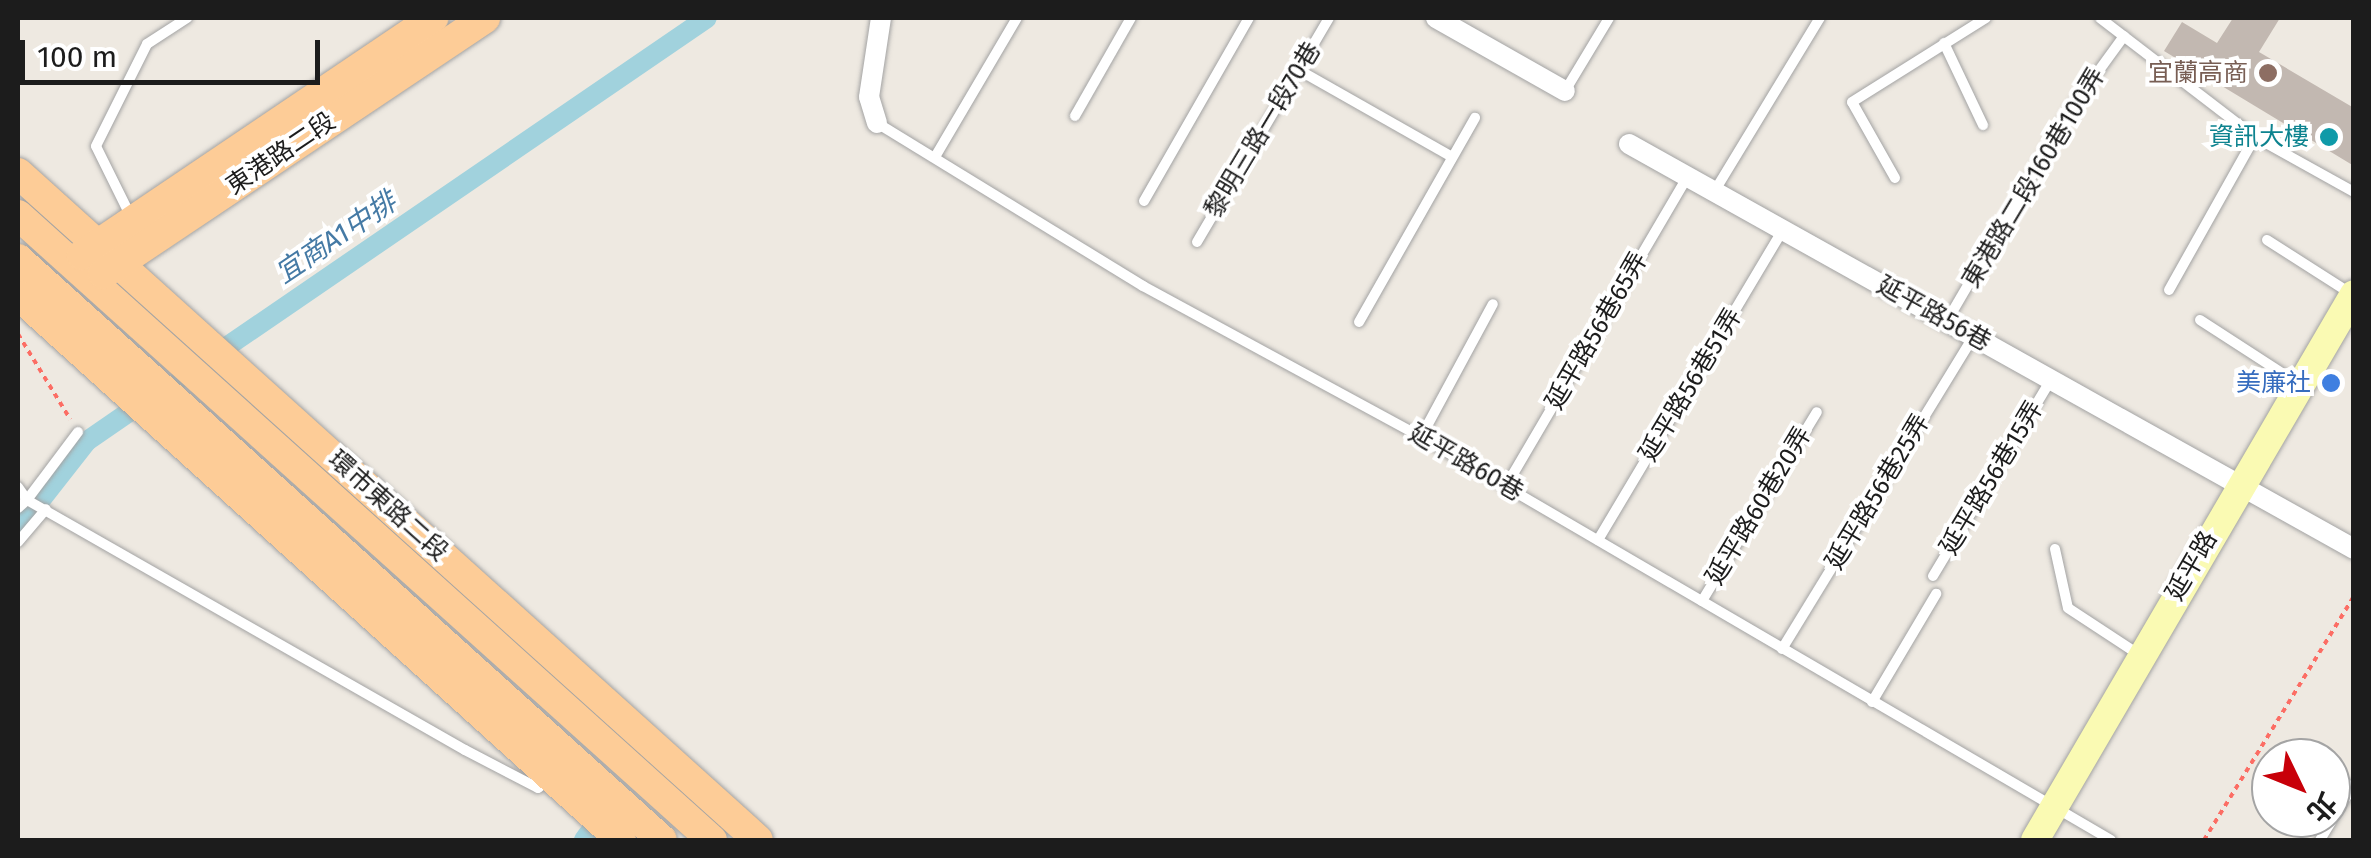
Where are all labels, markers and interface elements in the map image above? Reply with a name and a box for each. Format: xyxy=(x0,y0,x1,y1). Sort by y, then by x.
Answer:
scale bar xyxy=(25,20,325,82)
street label: 黎明三路一段70巷 xyxy=(1199,37,1327,223)
text: 100 m xyxy=(37,39,117,75)
place label: 宜蘭高商 xyxy=(2148,58,2248,88)
street label: 東港路二段160巷100弄 xyxy=(1956,62,2112,294)
marker: 宜蘭高商 xyxy=(2257,62,2279,84)
street label: 東港路二段 xyxy=(221,107,341,201)
place label: 資訊大樓 xyxy=(2209,122,2309,152)
marker: 資訊大樓 xyxy=(2318,126,2340,148)
water label: 宜商A1中排 xyxy=(269,185,403,291)
street label: 延平路56巷65弄 xyxy=(1540,247,1654,415)
street label: 延平路56巷 xyxy=(1872,270,1996,358)
street label: 延平路56巷51弄 xyxy=(1634,303,1748,467)
place label: 美廉社 xyxy=(2236,368,2311,398)
marker: 美廉社 xyxy=(2320,372,2342,394)
street label: 延平路56巷15弄 xyxy=(1934,396,2050,560)
street label: 延平路56巷25弄 xyxy=(1820,409,1936,575)
street label: 延平路60巷 xyxy=(1403,418,1529,508)
street label: 延平路60巷20弄 xyxy=(1700,422,1818,590)
street label: 環市東路二段 xyxy=(322,445,454,567)
street label: 延平路 xyxy=(2160,526,2224,606)
north arrow xyxy=(2251,738,2351,838)
text: 北 xyxy=(2300,786,2343,829)

